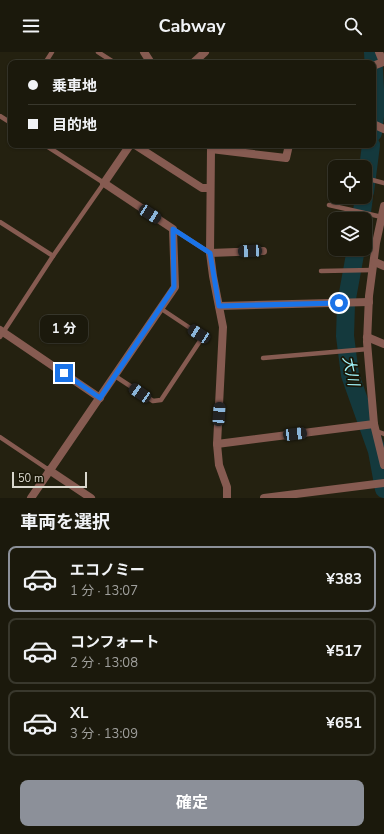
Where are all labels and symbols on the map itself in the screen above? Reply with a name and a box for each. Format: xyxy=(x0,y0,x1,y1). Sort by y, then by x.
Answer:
car xyxy=(137,202,163,226)
car xyxy=(238,244,262,258)
route start xyxy=(330,294,348,312)
callout: 1 分 xyxy=(40,315,88,343)
car xyxy=(186,322,212,346)
water label: 大川 xyxy=(338,354,364,390)
route end xyxy=(55,364,73,382)
car xyxy=(127,381,153,405)
car xyxy=(212,402,226,426)
car xyxy=(282,427,308,441)
scale bar xyxy=(12,470,87,489)

